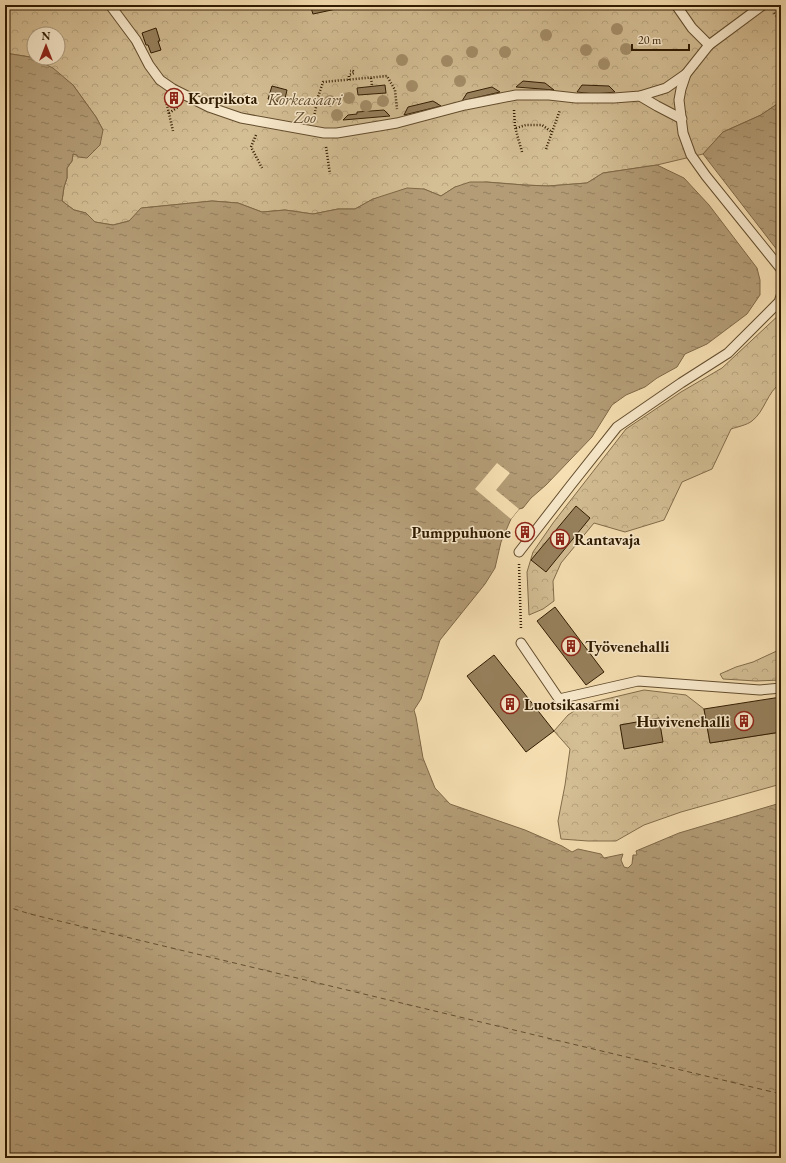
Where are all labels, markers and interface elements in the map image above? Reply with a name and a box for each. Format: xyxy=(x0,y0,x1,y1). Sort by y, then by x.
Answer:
north arrow xyxy=(26,26,66,66)
scale bar xyxy=(632,26,689,52)
text: N xyxy=(42,29,51,43)
text: 20 m xyxy=(638,32,662,48)
building icon: Korpikota xyxy=(163,87,185,109)
place label: Korpikota xyxy=(188,88,258,109)
park label: Korkeasaari Zoo xyxy=(267,89,344,128)
building icon: Pumppuhuone xyxy=(514,521,536,543)
place label: Pumppuhuone xyxy=(412,522,511,543)
building icon: Rantavaja xyxy=(549,528,571,550)
place label: Rantavaja xyxy=(574,529,641,550)
building icon: Työvenehalli xyxy=(560,635,582,657)
place label: Työvenehalli xyxy=(585,636,670,657)
building icon: Luotsikasarmi xyxy=(499,693,521,715)
place label: Luotsikasarmi xyxy=(524,694,620,715)
building icon: Huvivenehalli xyxy=(733,710,755,732)
place label: Huvivenehalli xyxy=(637,711,730,732)

